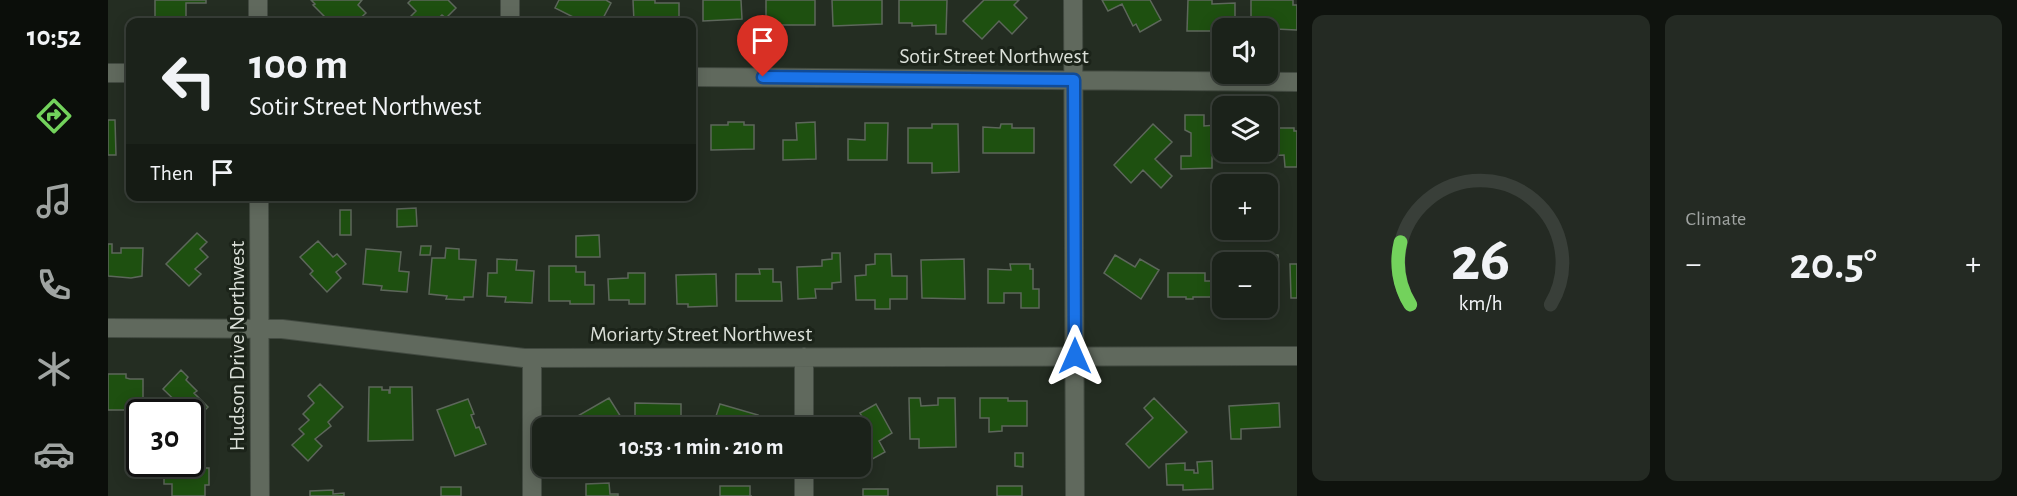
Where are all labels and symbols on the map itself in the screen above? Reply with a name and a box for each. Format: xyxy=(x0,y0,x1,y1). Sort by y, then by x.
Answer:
pin xyxy=(737,15,788,77)
street label: Sotir Street Northwest xyxy=(899,45,1089,67)
street label: Hudson Drive Northwest xyxy=(226,241,248,451)
street label: Moriarty Street Northwest xyxy=(590,323,812,345)
position arrow xyxy=(1043,324,1107,388)
speed limit sign: 30 xyxy=(126,399,204,477)

